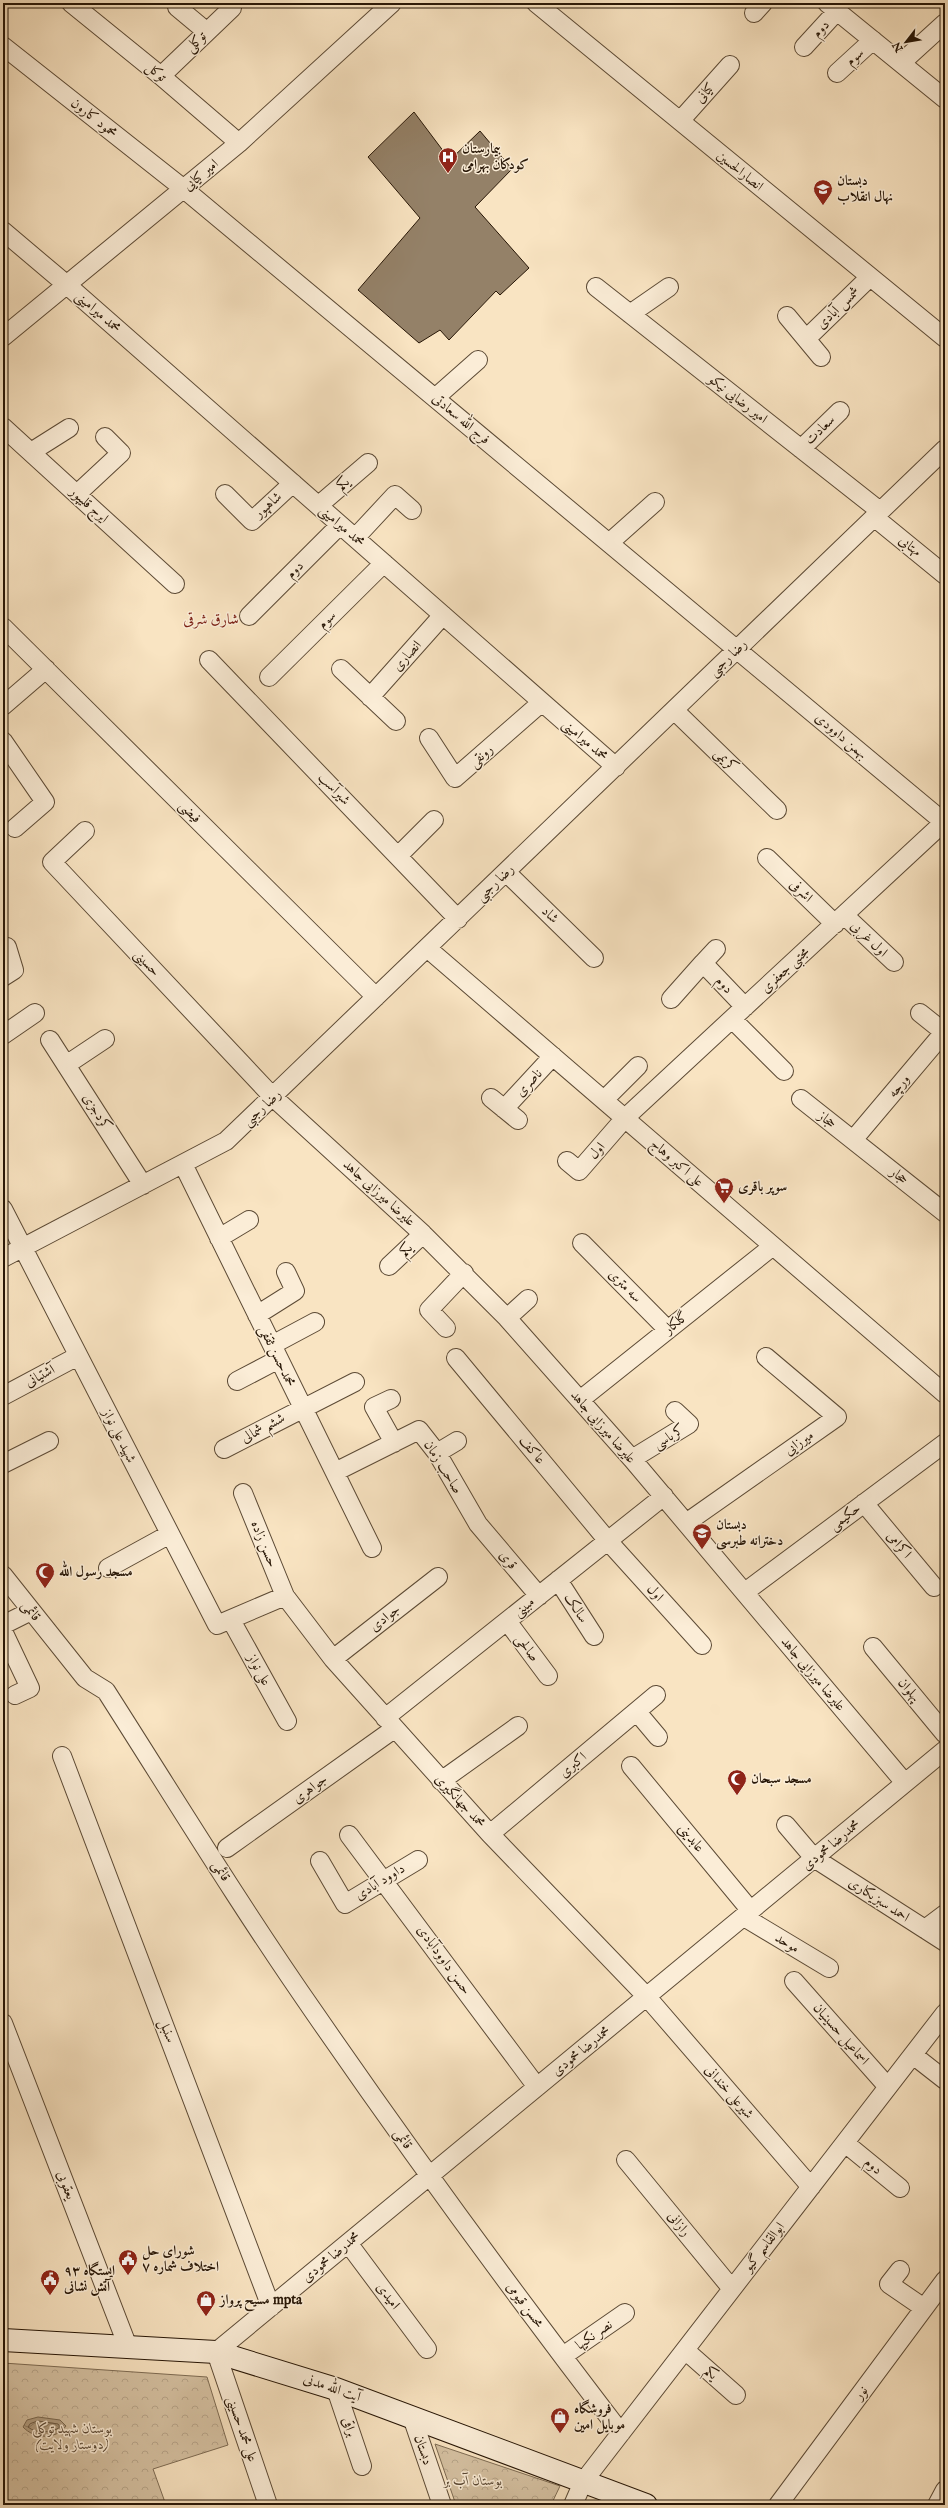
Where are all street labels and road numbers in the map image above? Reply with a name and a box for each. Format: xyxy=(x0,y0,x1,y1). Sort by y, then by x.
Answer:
street label: دوم xyxy=(808,16,836,44)
street label: توکلی xyxy=(182,27,211,56)
street label: سوم xyxy=(842,44,870,72)
street label: توکل xyxy=(141,58,171,87)
street label: کیانی xyxy=(691,79,719,107)
street label: محمود کارون xyxy=(67,94,121,142)
street label: انصارالحسین xyxy=(713,147,767,195)
street label: امیر کیایی xyxy=(180,155,222,195)
street label: شمس آبادی xyxy=(812,283,864,333)
street label: محمد میرامینی xyxy=(71,287,125,337)
street label: امیر رضایی نیکو xyxy=(703,369,771,428)
street label: فرج الله سعادتی xyxy=(426,387,496,451)
street label: سعادت xyxy=(801,411,839,449)
street label: یکم xyxy=(332,472,357,498)
street label: ایرج قلیپور xyxy=(62,482,112,529)
street label: شاهپور xyxy=(249,488,286,523)
street label: محمد میرامینی xyxy=(315,501,369,551)
street label: مهتابی xyxy=(895,531,925,561)
street label: دوم xyxy=(282,557,310,585)
street label: سوم xyxy=(314,607,342,635)
street label: رضا رجبی xyxy=(705,635,752,682)
street label: انصاری xyxy=(389,637,425,675)
street label: بهمن داوودی xyxy=(811,709,871,763)
street label: محمد میرامینی xyxy=(558,715,612,765)
street label: رونقی xyxy=(465,741,498,772)
street label: کریمی xyxy=(710,744,742,776)
street label: شیرآسب xyxy=(314,769,354,809)
street label: فیضی xyxy=(175,797,205,827)
street label: رضا رجبی xyxy=(472,860,519,907)
street label: اشرفی xyxy=(786,876,816,906)
street label: شاد xyxy=(537,902,563,928)
street label: اول غربی xyxy=(847,917,891,961)
street label: مجتبی جعفری xyxy=(757,943,815,999)
street label: حسینی xyxy=(130,946,164,980)
street label: دوم xyxy=(709,972,737,1000)
street label: ناصری xyxy=(512,1065,547,1101)
street label: ورچه xyxy=(884,1071,914,1101)
street label: رضا رجبی xyxy=(239,1086,287,1132)
street label: کردجزی xyxy=(78,1090,116,1134)
street label: حجاز xyxy=(813,1106,840,1133)
street label: علی اکبر وهاج xyxy=(645,1135,708,1193)
street label: اول xyxy=(585,1139,609,1163)
street label: علیرضا میرزایی جاهد xyxy=(339,1156,419,1230)
street label: حجار xyxy=(885,1162,912,1189)
street label: یکم xyxy=(395,1238,420,1264)
street label: سه متری xyxy=(604,1265,646,1307)
street label: گلکار xyxy=(658,1308,692,1340)
street label: محمدحسن ثقفی xyxy=(254,1322,300,1390)
street label: آشتیانی xyxy=(22,1360,60,1391)
street label: علیرضا میرزایی جاهد xyxy=(566,1387,640,1467)
street label: شهید علی نواز xyxy=(97,1404,140,1466)
street label: ششم شمالی xyxy=(238,1409,290,1451)
street label: کرباسی xyxy=(650,1420,688,1454)
street label: میرزایی xyxy=(781,1426,817,1460)
street label: عاکف xyxy=(515,1432,549,1468)
street label: صاحب زمان xyxy=(420,1437,466,1497)
street label: حکیمی xyxy=(826,1499,864,1535)
street label: حسن زاده xyxy=(246,1518,282,1570)
street label: اکرامی xyxy=(882,1528,916,1562)
street label: قری xyxy=(495,1547,521,1573)
street label: اول xyxy=(643,1581,667,1605)
street label: سالک xyxy=(560,1590,592,1626)
street label: مبینی xyxy=(510,1593,538,1621)
street label: قائمی xyxy=(17,1597,45,1625)
street label: جوادی xyxy=(366,1600,404,1636)
street label: صالحی xyxy=(511,1631,543,1665)
street label: علیرضا میرزایی جاهد xyxy=(777,1633,849,1715)
street label: علی نواز xyxy=(242,1649,275,1689)
street label: پهلوان xyxy=(894,1674,925,1706)
street label: اکبری xyxy=(555,1748,591,1782)
street label: جواهری xyxy=(289,1770,331,1808)
street label: محمد جهانگیری xyxy=(431,1770,490,1832)
street label: محمدرضا محمودی xyxy=(798,1815,864,1875)
street label: عابدینی xyxy=(674,1820,708,1856)
street label: قائمی xyxy=(208,1857,234,1885)
street label: داوود آبادی xyxy=(352,1860,408,1904)
street label: احمد سبزیکاری xyxy=(845,1874,913,1926)
street label: حسن داوودآبادی xyxy=(413,1922,475,1998)
street label: موحد xyxy=(771,1929,803,1957)
street label: اسماعیل حسینیان xyxy=(808,1999,873,2070)
street label: سنبل xyxy=(153,2017,180,2046)
street label: محمدرضا محمودی xyxy=(548,2022,614,2080)
street label: شیرعلی خندانی xyxy=(701,2061,757,2123)
street label: قائمی xyxy=(389,2125,417,2153)
street label: دوم xyxy=(858,2153,886,2181)
street label: یعقوبی xyxy=(52,2168,80,2203)
street label: رازانی xyxy=(663,2208,695,2240)
street label: ابوالقاسم گیو xyxy=(738,2219,792,2279)
street label: محمدرضا محمودی xyxy=(298,2227,364,2287)
street label: امیدی xyxy=(372,2279,404,2313)
street label: محسن قیومی xyxy=(502,2279,548,2332)
street label: نصر نکیها xyxy=(572,2316,616,2354)
street label: یکم xyxy=(698,2362,723,2388)
street label: آیت الله مدنی xyxy=(301,2367,366,2407)
street label: نور xyxy=(849,2382,872,2405)
street label: علی محمد حسینی xyxy=(222,2394,262,2464)
street label: براقی xyxy=(337,2415,361,2440)
street label: دبستان xyxy=(409,2432,437,2468)

